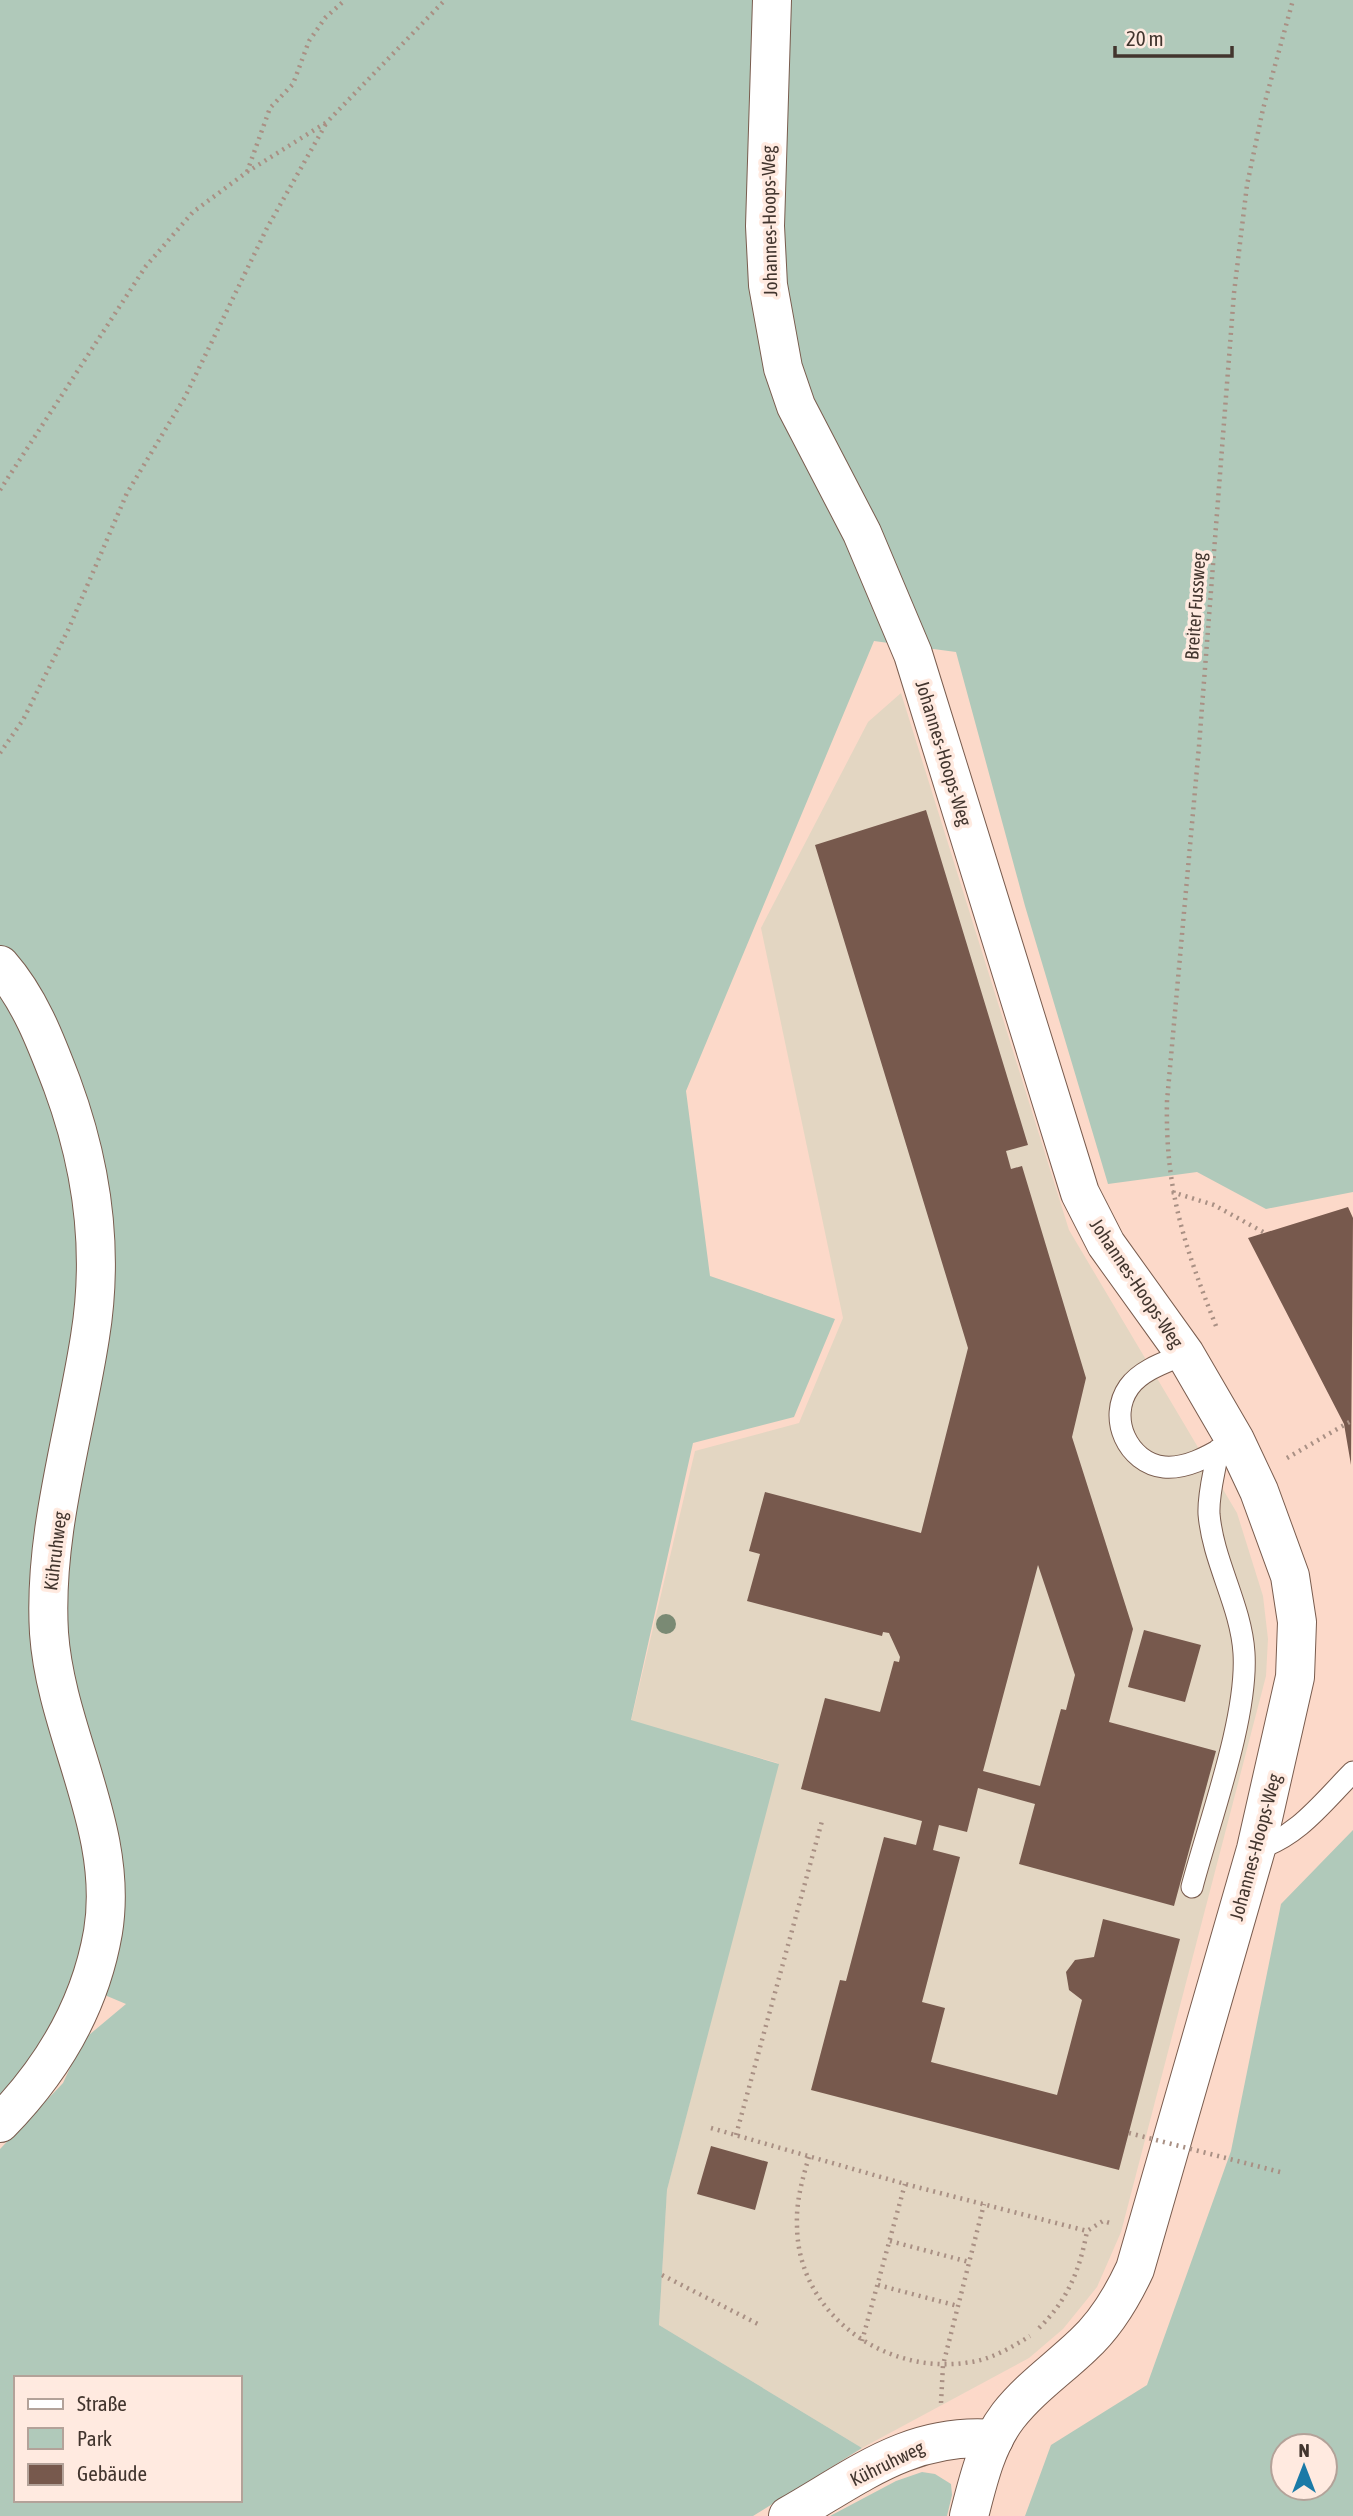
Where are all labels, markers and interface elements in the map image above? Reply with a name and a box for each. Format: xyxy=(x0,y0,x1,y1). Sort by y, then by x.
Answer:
scale bar xyxy=(1115,14,1232,58)
text: 20 m xyxy=(1126,26,1164,50)
street label: Johannes-Hoops-Weg xyxy=(757,145,781,297)
street label: Breiter Fussweg xyxy=(1180,551,1210,661)
street label: Johannes-Hoops-Weg xyxy=(911,678,977,829)
street label: Johannes-Hoops-Weg xyxy=(1086,1214,1189,1352)
street label: Kühruhweg xyxy=(39,1509,71,1592)
street label: Johannes-Hoops-Weg xyxy=(1225,1770,1285,1923)
legend xyxy=(14,2376,242,2502)
text: Straße xyxy=(77,2391,127,2415)
text: Park xyxy=(77,2426,112,2450)
north arrow xyxy=(1269,2432,1339,2502)
street label: Kühruhweg xyxy=(846,2435,928,2490)
text: N xyxy=(1298,2439,1310,2461)
text: Gebäude xyxy=(77,2461,147,2485)

